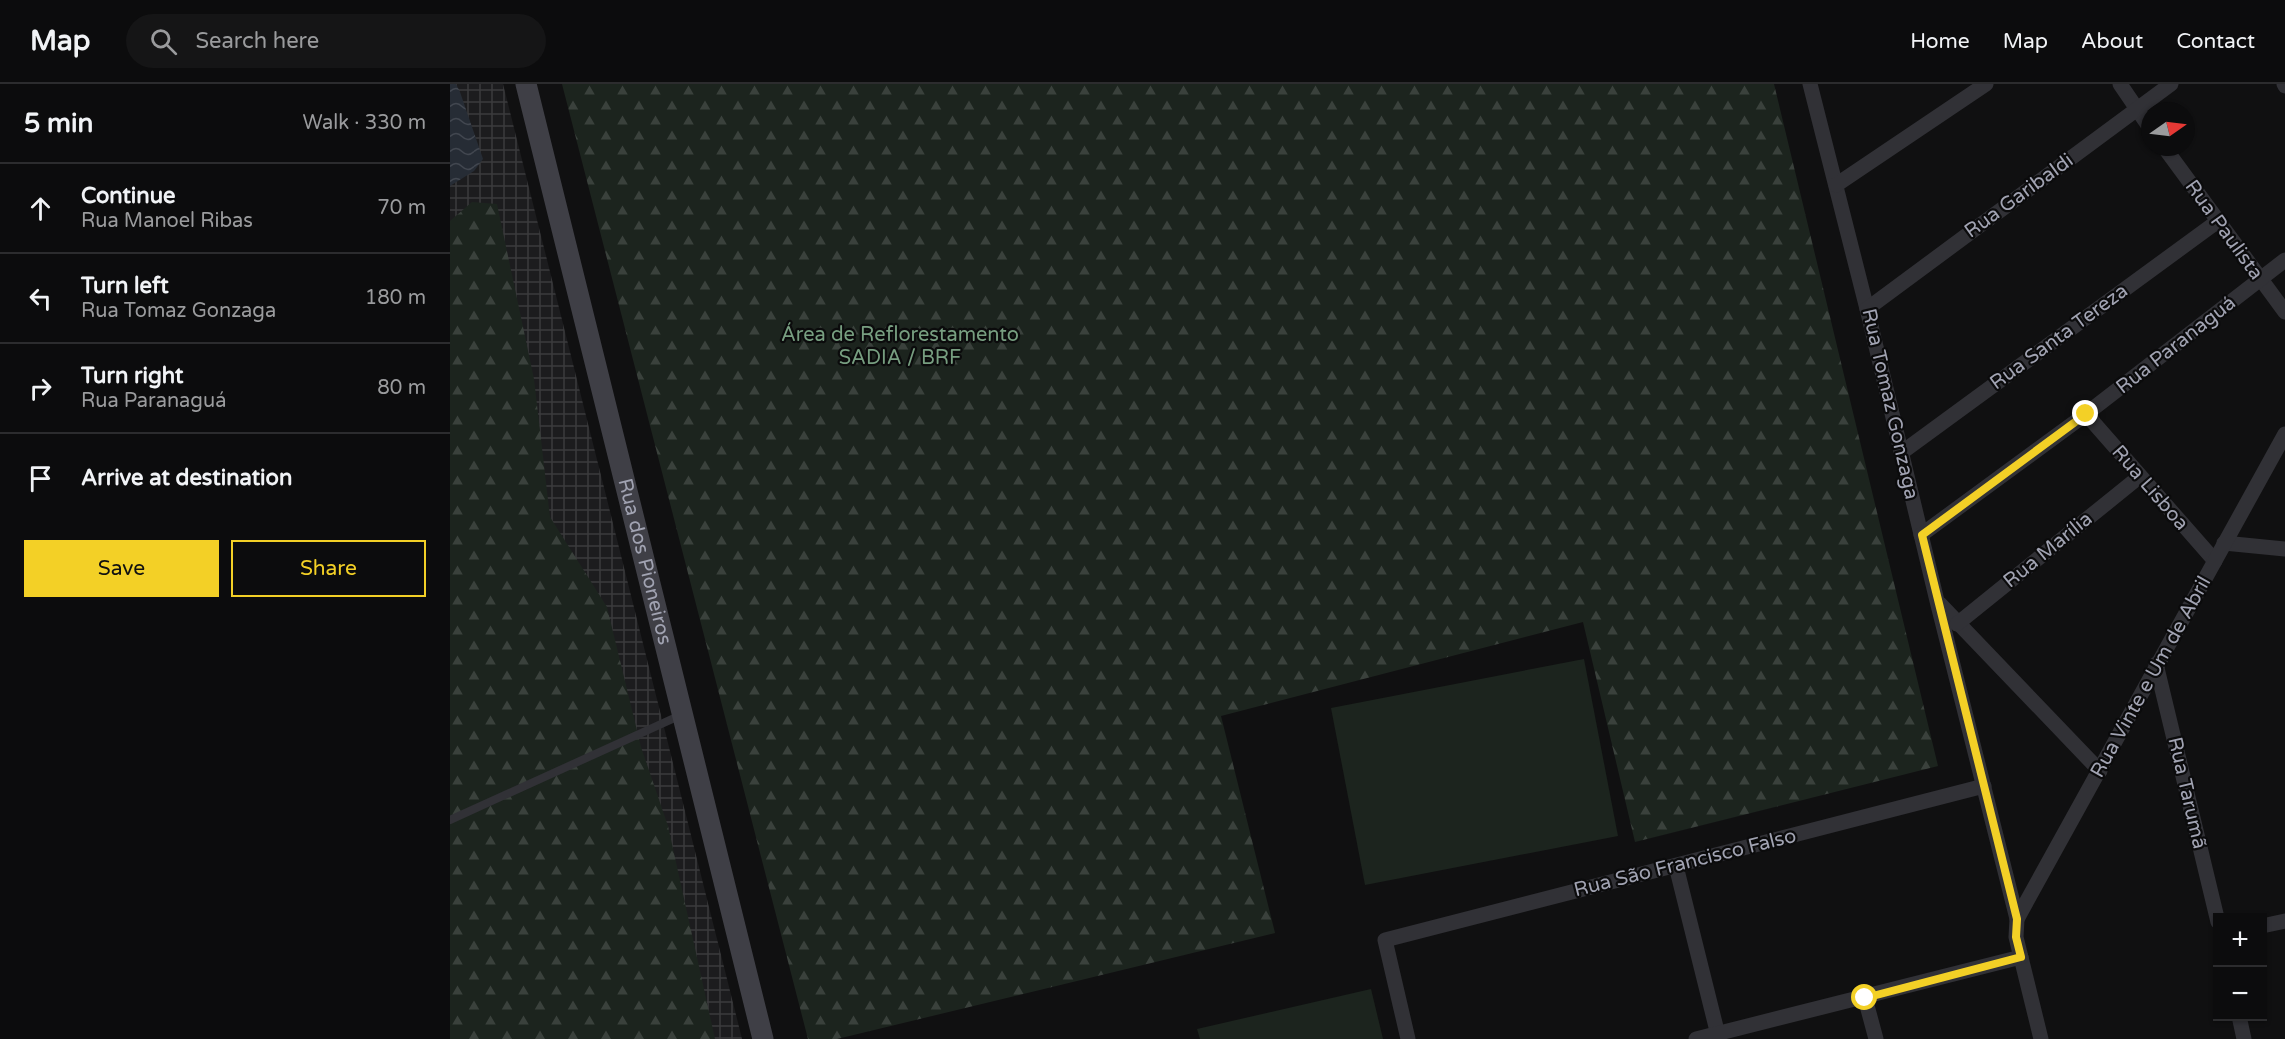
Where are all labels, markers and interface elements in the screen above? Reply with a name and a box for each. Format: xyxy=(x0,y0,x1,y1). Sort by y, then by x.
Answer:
search box xyxy=(126,14,546,68)
text: Map xyxy=(30,24,90,58)
icon: search xyxy=(147,25,180,58)
text: Search here xyxy=(195,28,319,54)
text: Home xyxy=(1910,29,1970,54)
text: Map xyxy=(2003,29,2048,54)
text: About xyxy=(2081,29,2143,54)
text: Contact xyxy=(2176,29,2255,54)
north arrow xyxy=(2141,102,2195,156)
text: 5 min xyxy=(24,108,93,139)
text: Walk · 330 m xyxy=(303,111,426,135)
street label: Rua Garibaldi xyxy=(1960,149,2078,243)
street label: Rua Paulista xyxy=(2180,175,2268,285)
text: Continue xyxy=(81,183,176,209)
icon: ahead xyxy=(24,192,57,225)
text: 70 m xyxy=(377,196,426,220)
text: Rua Manoel Ribas xyxy=(81,209,253,233)
text: Turn left xyxy=(81,273,169,299)
street label: Rua Santa Tereza xyxy=(1985,279,2133,395)
icon: left xyxy=(24,282,57,315)
text: 180 m xyxy=(365,286,426,310)
street label: Rua Paranaguá xyxy=(2111,291,2241,399)
text: Rua Tomaz Gonzaga xyxy=(81,299,276,323)
street label: Rua Tomaz Gonzaga xyxy=(1856,306,1924,502)
park label: Área de Reflorestamento SADIA / BRF xyxy=(781,322,1019,370)
text: Turn right xyxy=(81,363,183,389)
icon: right xyxy=(24,372,57,405)
text: 80 m xyxy=(377,376,426,400)
text: Rua Paranaguá xyxy=(81,389,226,413)
route end xyxy=(2072,400,2098,426)
street label: Rua Lisboa xyxy=(2107,441,2193,535)
icon: arrive xyxy=(24,462,57,495)
text: Arrive at destination xyxy=(81,465,292,491)
street label: Rua dos Pioneiros xyxy=(612,476,677,647)
street label: Rua Marília xyxy=(1999,507,2097,593)
button: Save xyxy=(24,540,219,597)
button: Share xyxy=(231,540,426,597)
street label: Rua Vinte e Um de Abril xyxy=(2086,572,2216,782)
street label: Rua Tarumã xyxy=(2162,735,2212,851)
street label: Rua São Francisco Falso xyxy=(1571,824,1799,902)
map controls xyxy=(2213,913,2267,1021)
button: + xyxy=(2213,913,2267,967)
button: − xyxy=(2213,967,2267,1021)
route start xyxy=(1851,984,1877,1010)

